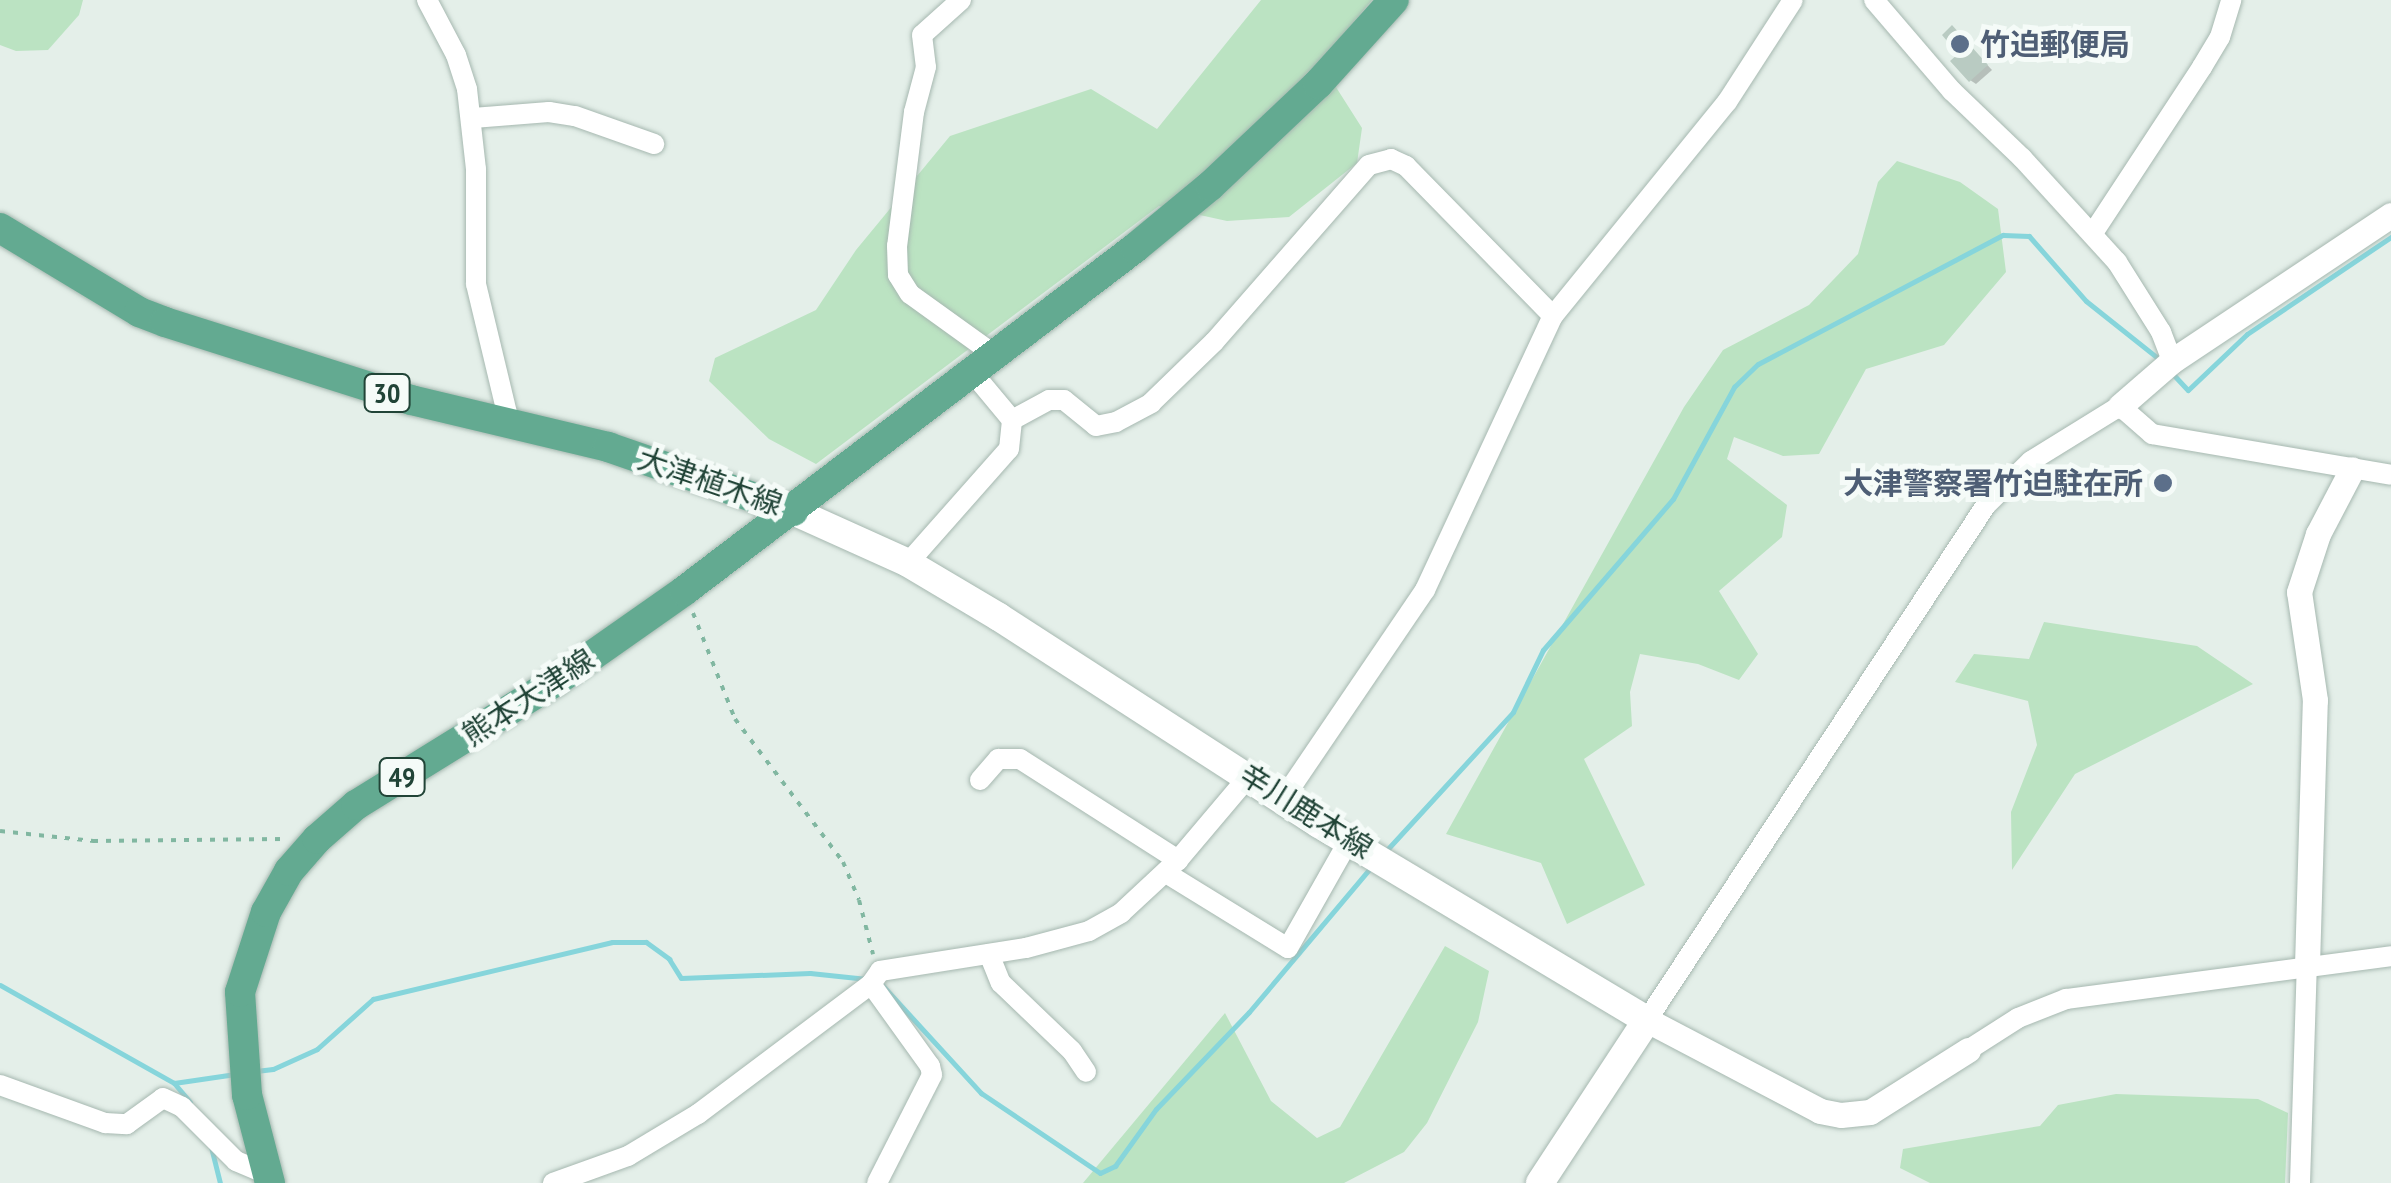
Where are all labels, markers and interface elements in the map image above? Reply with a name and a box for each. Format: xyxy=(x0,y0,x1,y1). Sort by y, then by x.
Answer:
place label: 竹迫郵便局 xyxy=(1980,26,2130,62)
marker: 竹迫郵便局 xyxy=(1949,33,1971,55)
road number: 30 xyxy=(362,370,412,416)
street label: 大津植木線 xyxy=(633,440,787,522)
place label: 大津警察署竹迫駐在所 xyxy=(1843,465,2143,501)
marker: 大津警察署竹迫駐在所 xyxy=(2152,472,2174,494)
street label: 熊本大津線 xyxy=(455,641,601,753)
road number: 49 xyxy=(377,754,427,800)
street label: 辛川鹿本線 xyxy=(1233,756,1379,866)

